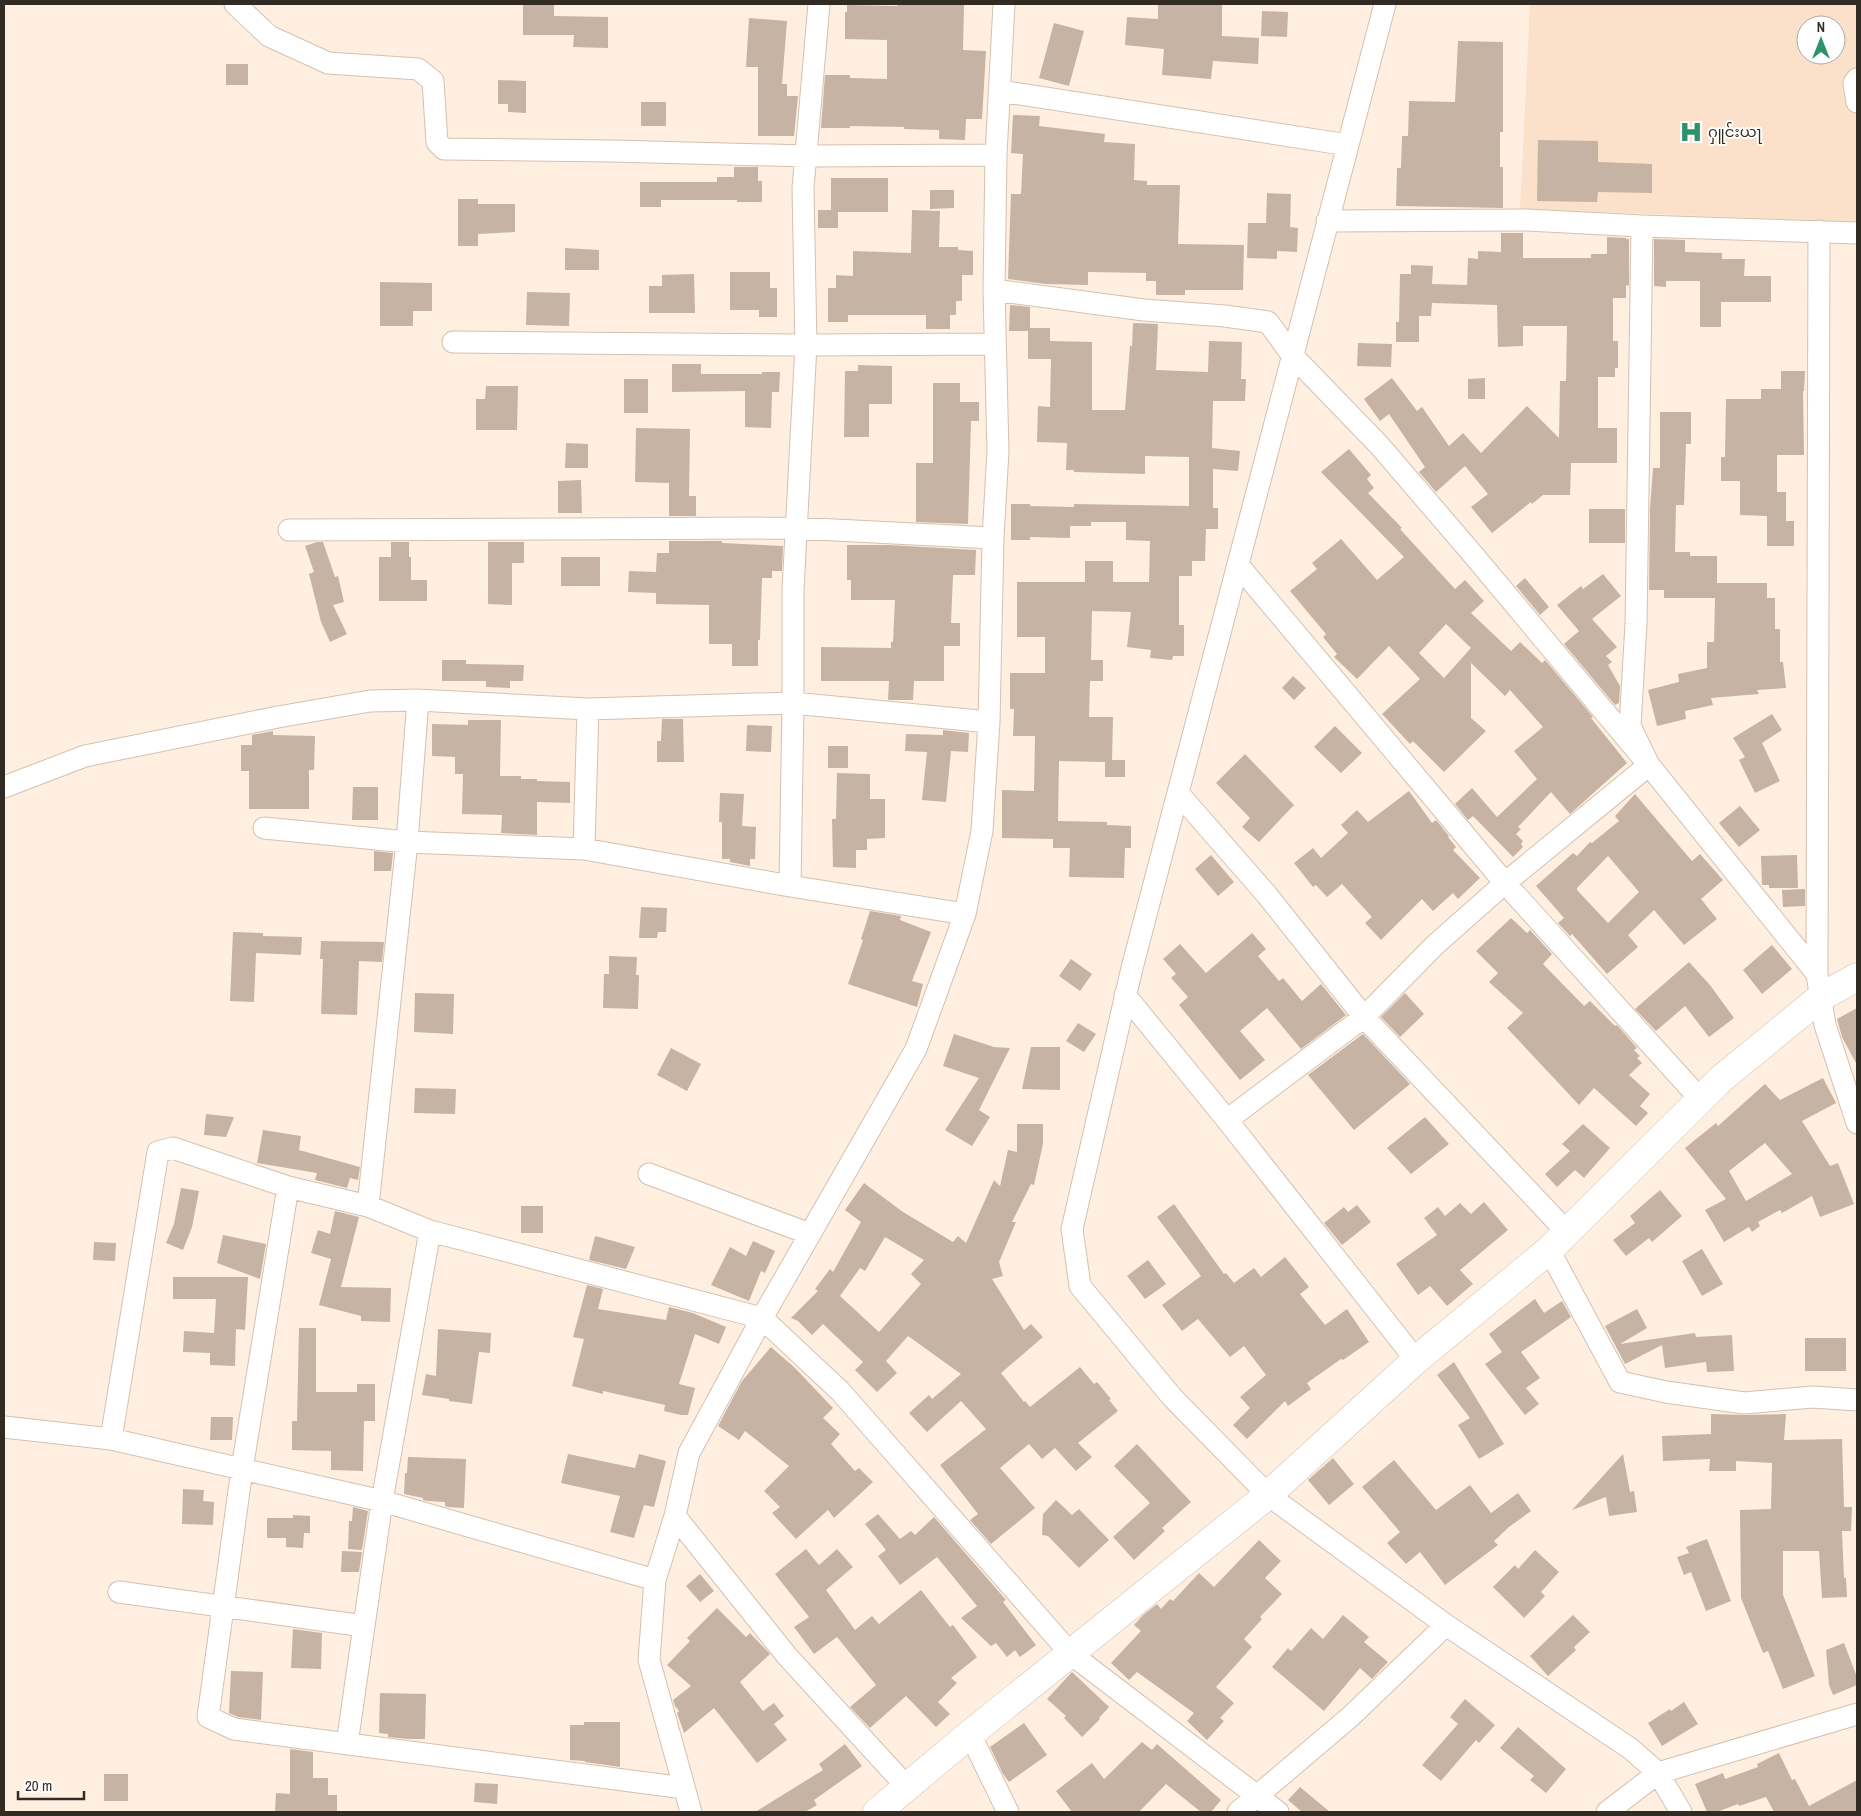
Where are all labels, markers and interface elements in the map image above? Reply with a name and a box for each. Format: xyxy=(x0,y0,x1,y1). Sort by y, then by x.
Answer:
north arrow xyxy=(1796,15,1846,65)
text: N xyxy=(1817,18,1825,36)
hospital icon: ႁူင်းယႃ xyxy=(1678,119,1704,145)
place label: ႁူင်းယႃ xyxy=(1708,121,1763,144)
scale bar xyxy=(18,1768,84,1800)
text: 20 m xyxy=(25,1775,52,1796)

